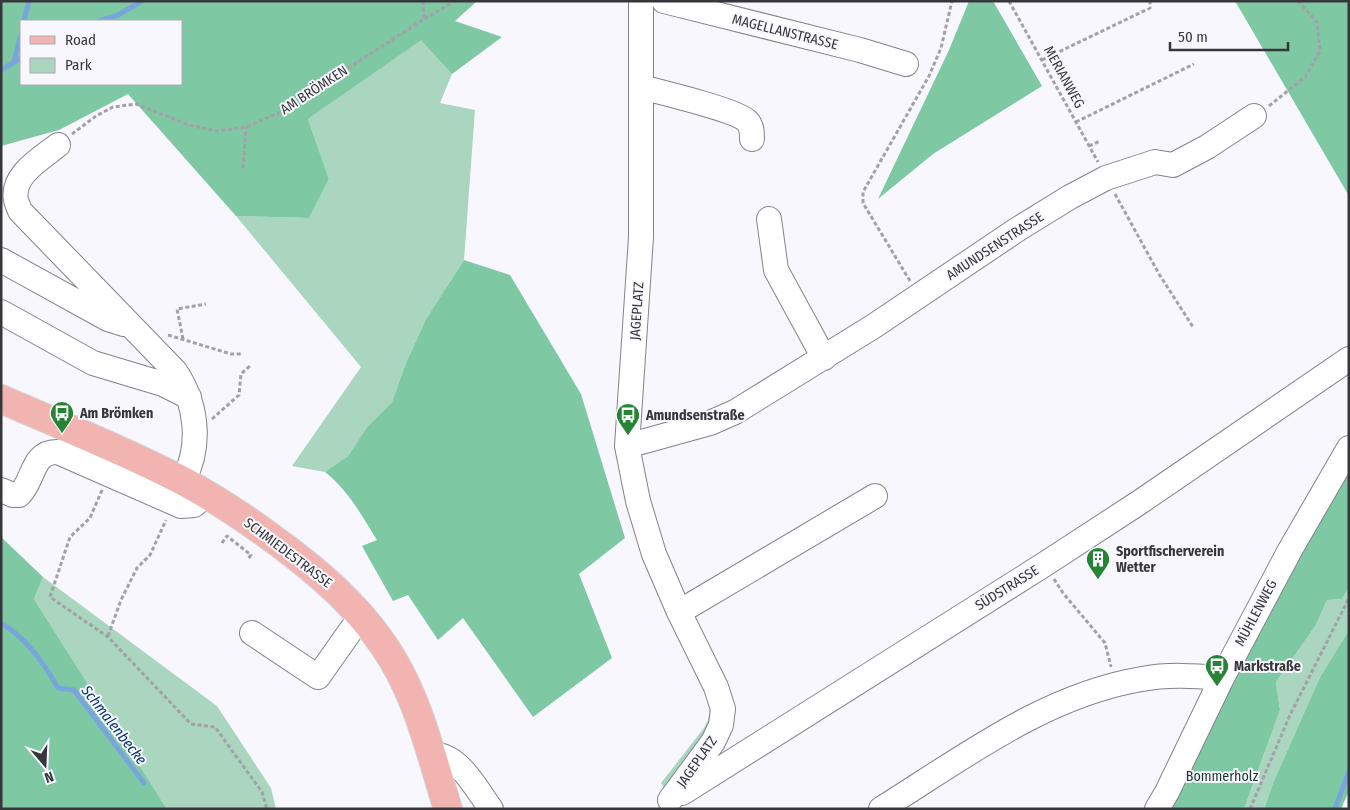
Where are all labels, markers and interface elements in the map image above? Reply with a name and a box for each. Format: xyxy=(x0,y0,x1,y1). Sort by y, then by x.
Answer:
street label: MAGELLANSTRASSE xyxy=(730,11,840,53)
legend xyxy=(20,20,182,85)
scale bar xyxy=(1170,20,1288,52)
text: 50 m xyxy=(1178,28,1208,46)
text: Road xyxy=(65,31,96,49)
street label: MERIANWEG xyxy=(1040,43,1088,111)
text: Park xyxy=(65,56,92,74)
street label: AM BRÖMKEN xyxy=(277,61,351,118)
street label: AMUNDSENSTRASSE xyxy=(943,208,1047,284)
street label: JAGEPLATZ xyxy=(626,281,648,341)
bus stop icon: Am Brömken xyxy=(49,400,75,434)
bus stop icon: Amundsenstraße xyxy=(615,402,641,436)
place label: Am Brömken xyxy=(79,405,153,422)
place label: Amundsenstraße xyxy=(645,407,745,424)
street label: SCHMIEDESTRASSE xyxy=(241,514,336,592)
place label: Sportfischerverein Wetter xyxy=(1116,543,1224,576)
building icon: Sportfischerverein Wetter xyxy=(1085,546,1111,580)
street label: SÜDSTRASSE xyxy=(972,561,1042,614)
street label: MÜHLENWEG xyxy=(1231,576,1281,649)
bus stop icon: Markstraße xyxy=(1204,653,1230,687)
place label: Markstraße xyxy=(1234,658,1301,675)
water label: Schmalenbecke xyxy=(77,681,150,768)
street label: JAGEPLATZ xyxy=(673,733,721,791)
north arrow xyxy=(20,740,70,790)
text: N xyxy=(42,767,56,786)
park label: Bommerholz xyxy=(1186,768,1259,785)

